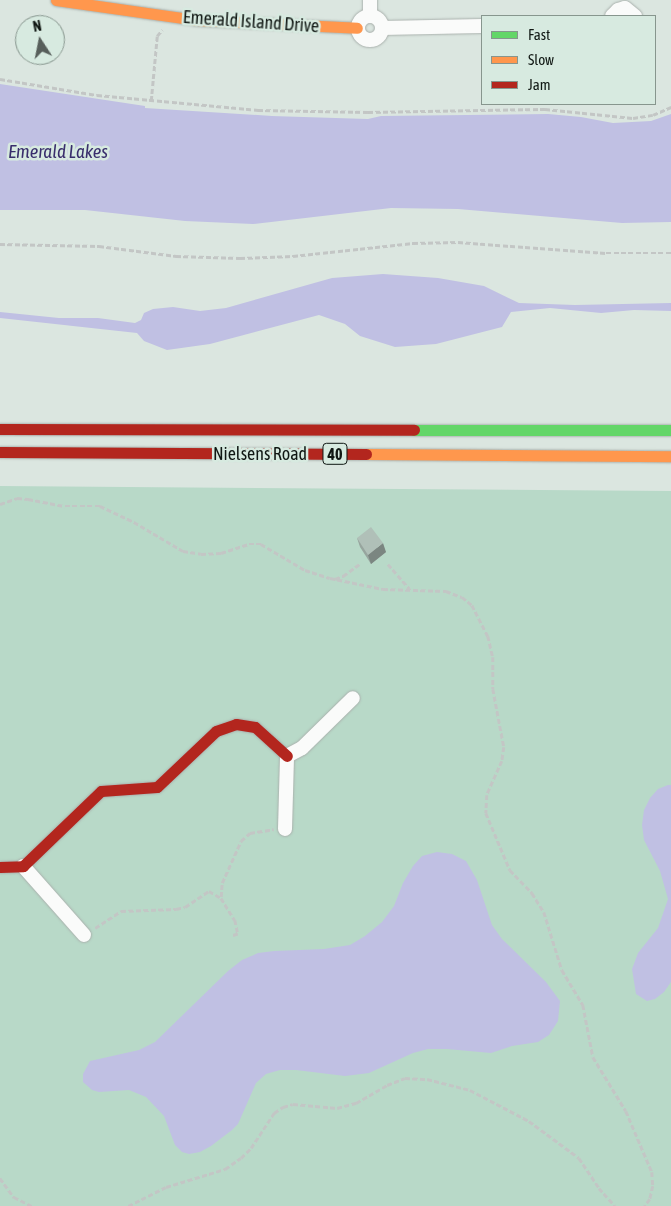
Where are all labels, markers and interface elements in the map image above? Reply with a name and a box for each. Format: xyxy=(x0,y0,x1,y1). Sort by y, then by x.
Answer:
street label: Emerald Island Drive xyxy=(182,6,320,38)
north arrow xyxy=(15,15,65,65)
legend xyxy=(481,15,656,105)
text: N xyxy=(32,18,43,35)
text: Fast xyxy=(528,26,550,43)
text: Slow xyxy=(528,51,554,68)
text: Jam xyxy=(528,76,551,93)
water label: Emerald Lakes xyxy=(8,141,108,163)
road number: 40 xyxy=(321,440,349,468)
street label: Nielsens Road xyxy=(213,443,307,465)

